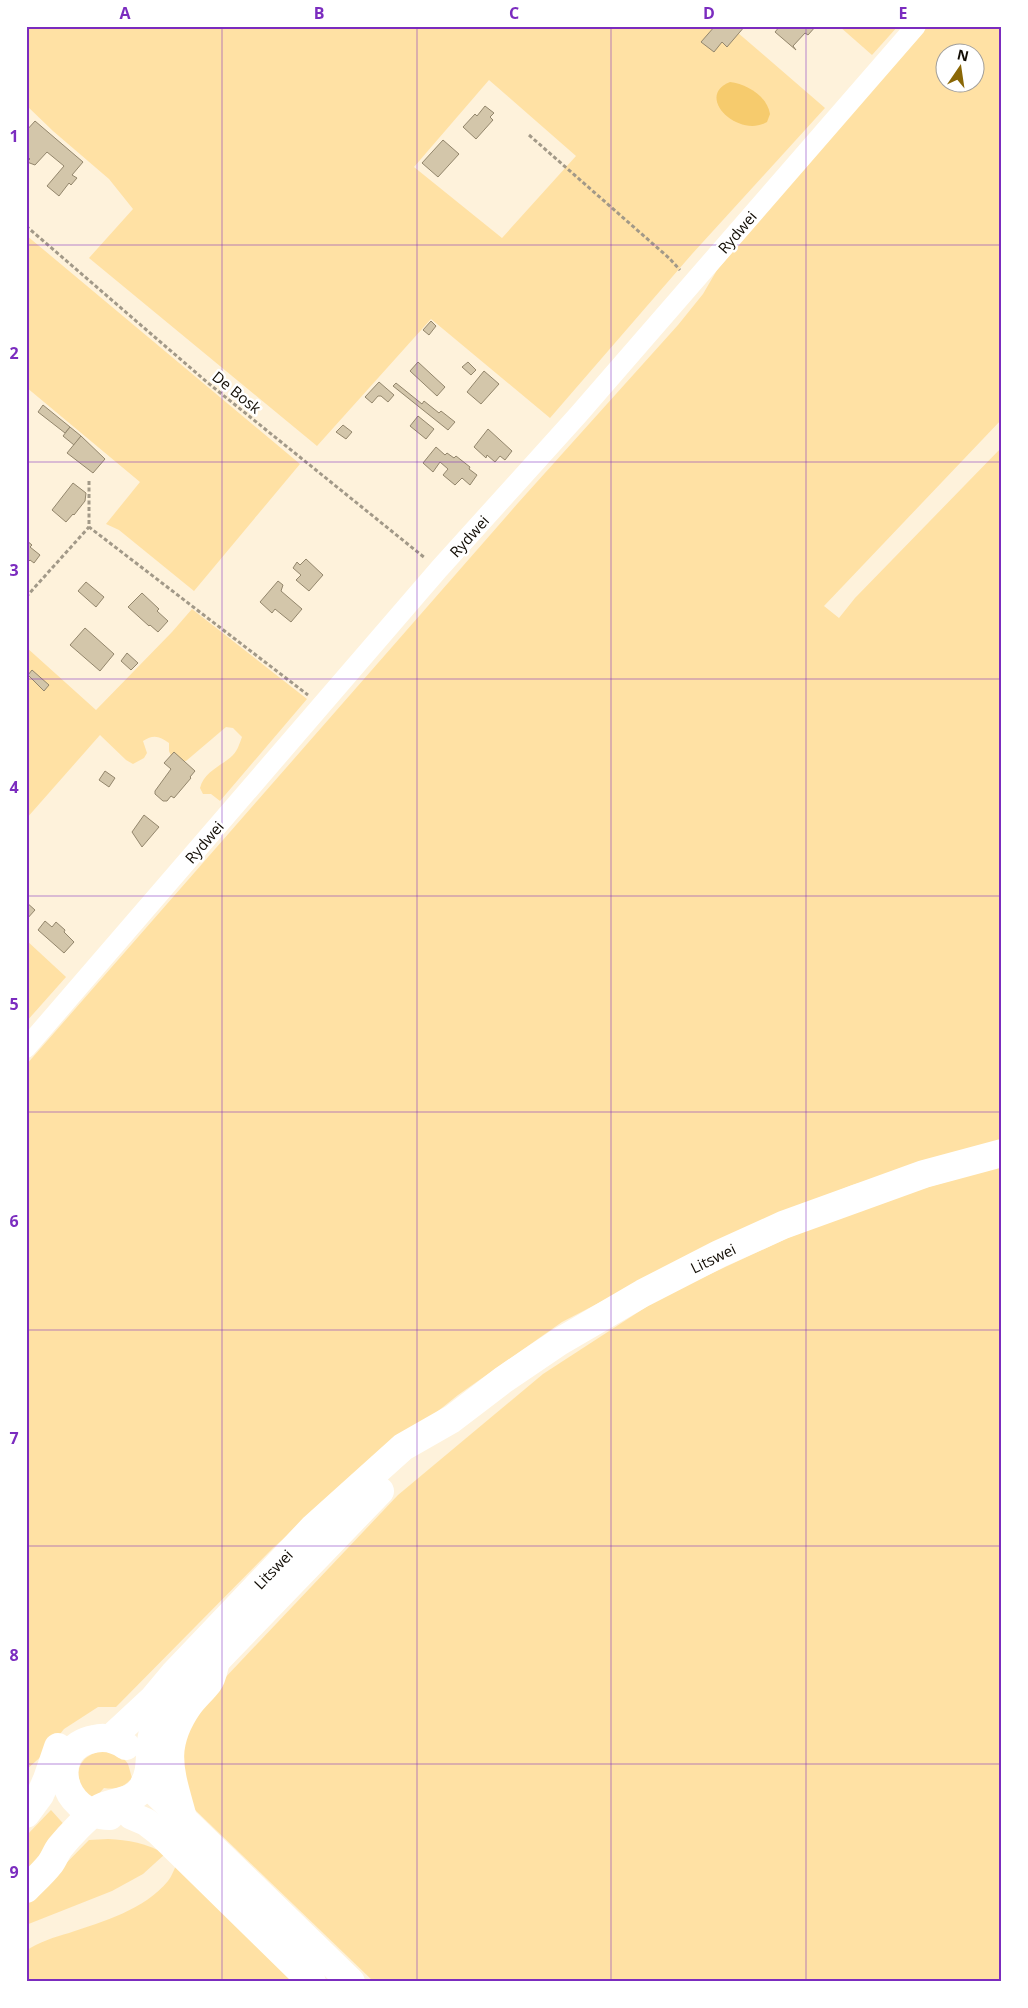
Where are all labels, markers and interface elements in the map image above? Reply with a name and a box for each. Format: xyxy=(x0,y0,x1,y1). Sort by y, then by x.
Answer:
text: A xyxy=(119,2,131,24)
text: B xyxy=(314,2,324,24)
text: C xyxy=(509,2,519,24)
text: D xyxy=(703,2,715,24)
text: E xyxy=(899,2,908,24)
north arrow xyxy=(936,42,986,92)
text: N xyxy=(955,44,971,65)
text: 1 xyxy=(9,125,19,147)
street label: Rydwei xyxy=(713,207,761,257)
text: 2 xyxy=(9,342,19,364)
street label: De Bosk xyxy=(209,366,266,418)
street label: Rydwei xyxy=(445,511,493,561)
text: 3 xyxy=(9,559,19,581)
text: 4 xyxy=(9,776,19,798)
street label: Rydwei xyxy=(180,817,228,867)
text: 5 xyxy=(9,993,19,1015)
text: 6 xyxy=(9,1210,19,1232)
street label: Litswei xyxy=(687,1239,739,1277)
text: 7 xyxy=(9,1427,19,1449)
street label: Litswei xyxy=(249,1545,297,1593)
text: 8 xyxy=(9,1644,19,1666)
text: 9 xyxy=(9,1861,19,1883)

